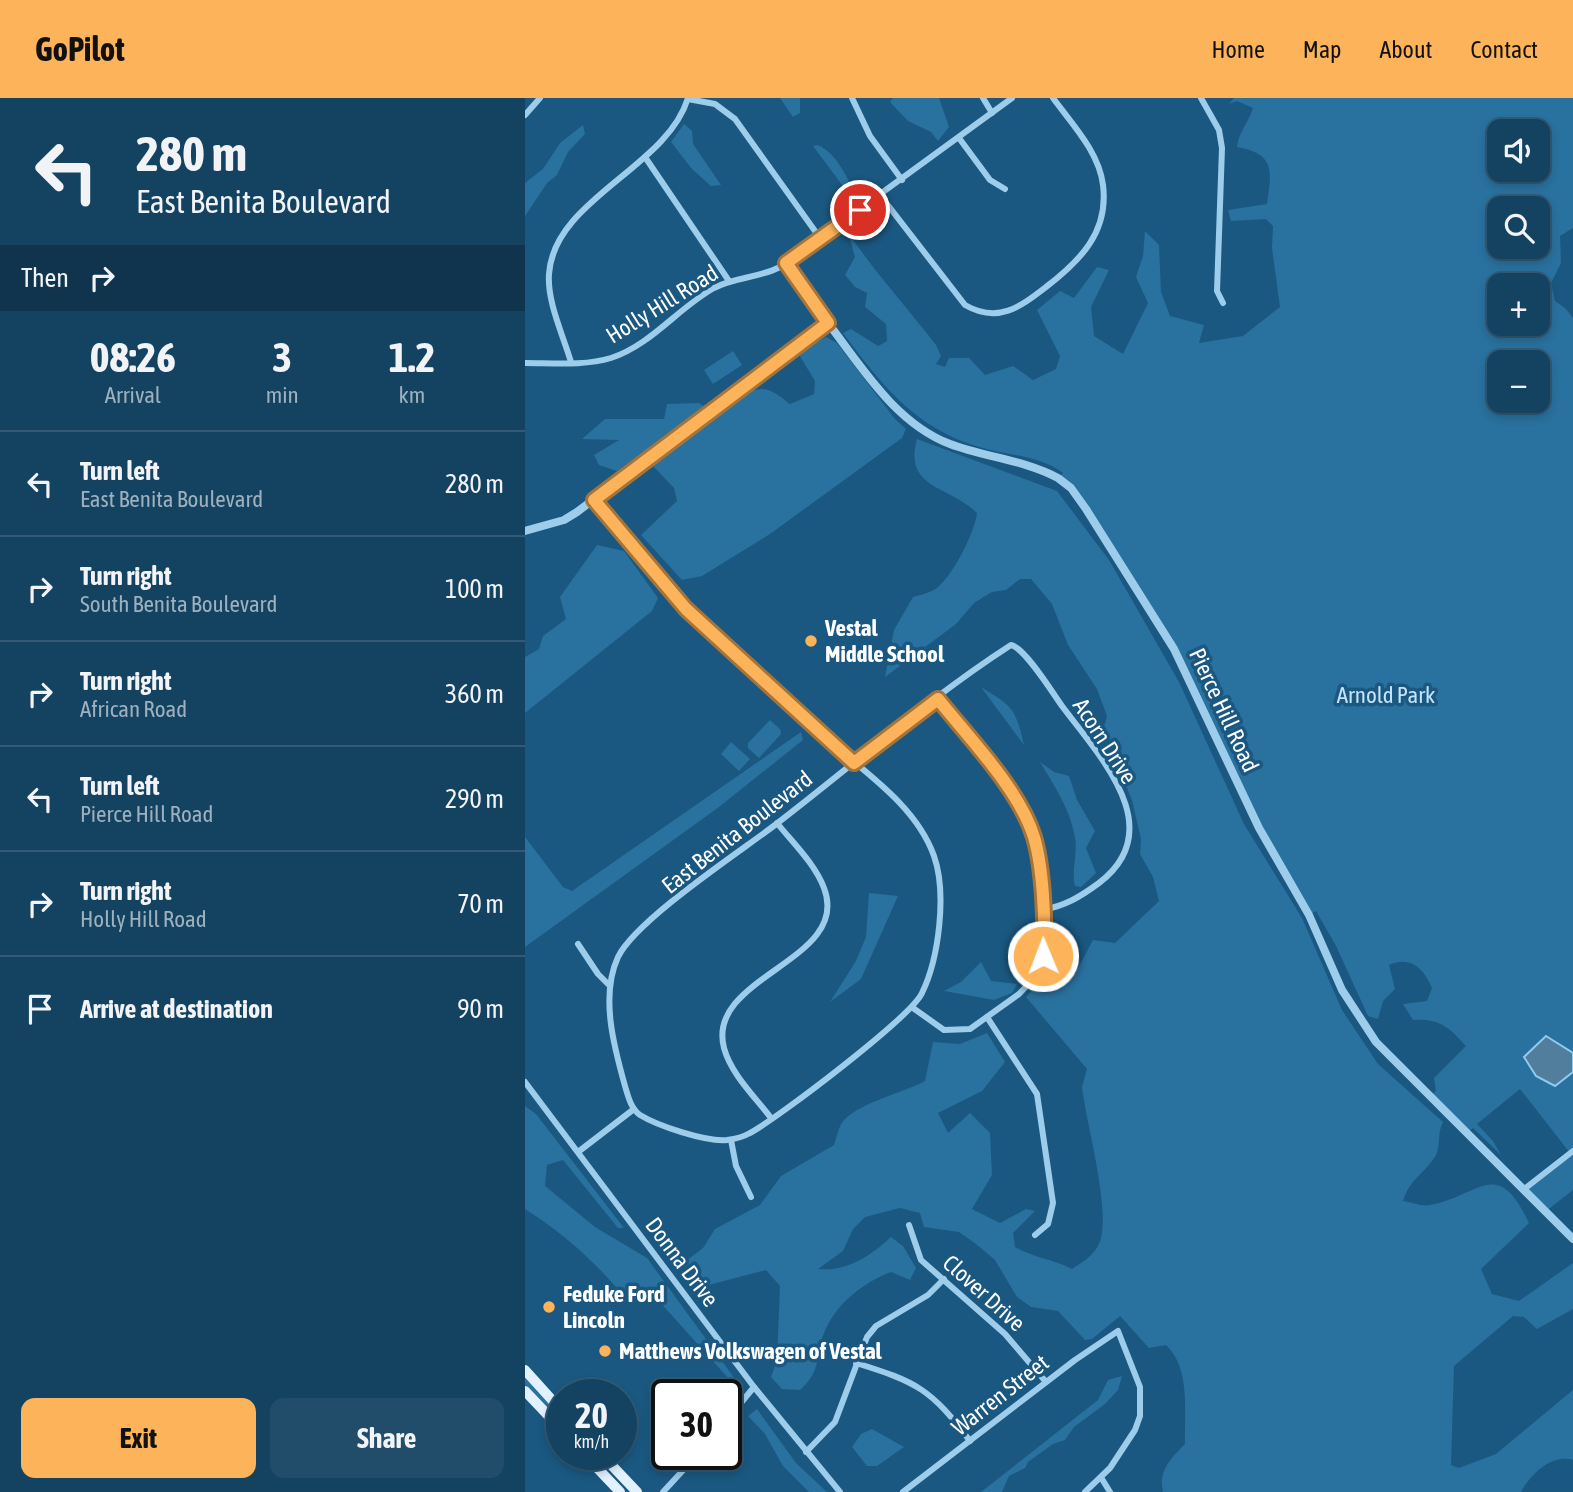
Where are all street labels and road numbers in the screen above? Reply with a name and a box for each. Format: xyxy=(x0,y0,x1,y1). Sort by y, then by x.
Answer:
street label: Holly Hill Road xyxy=(601,259,723,349)
street label: Pierce Hill Road xyxy=(1184,644,1264,776)
street label: Acorn Drive xyxy=(1068,694,1142,788)
street label: East Benita Boulevard xyxy=(657,765,817,899)
street label: Donna Drive xyxy=(640,1212,724,1312)
street label: Clover Drive xyxy=(938,1250,1030,1336)
street label: Warren Street xyxy=(947,1349,1053,1441)

